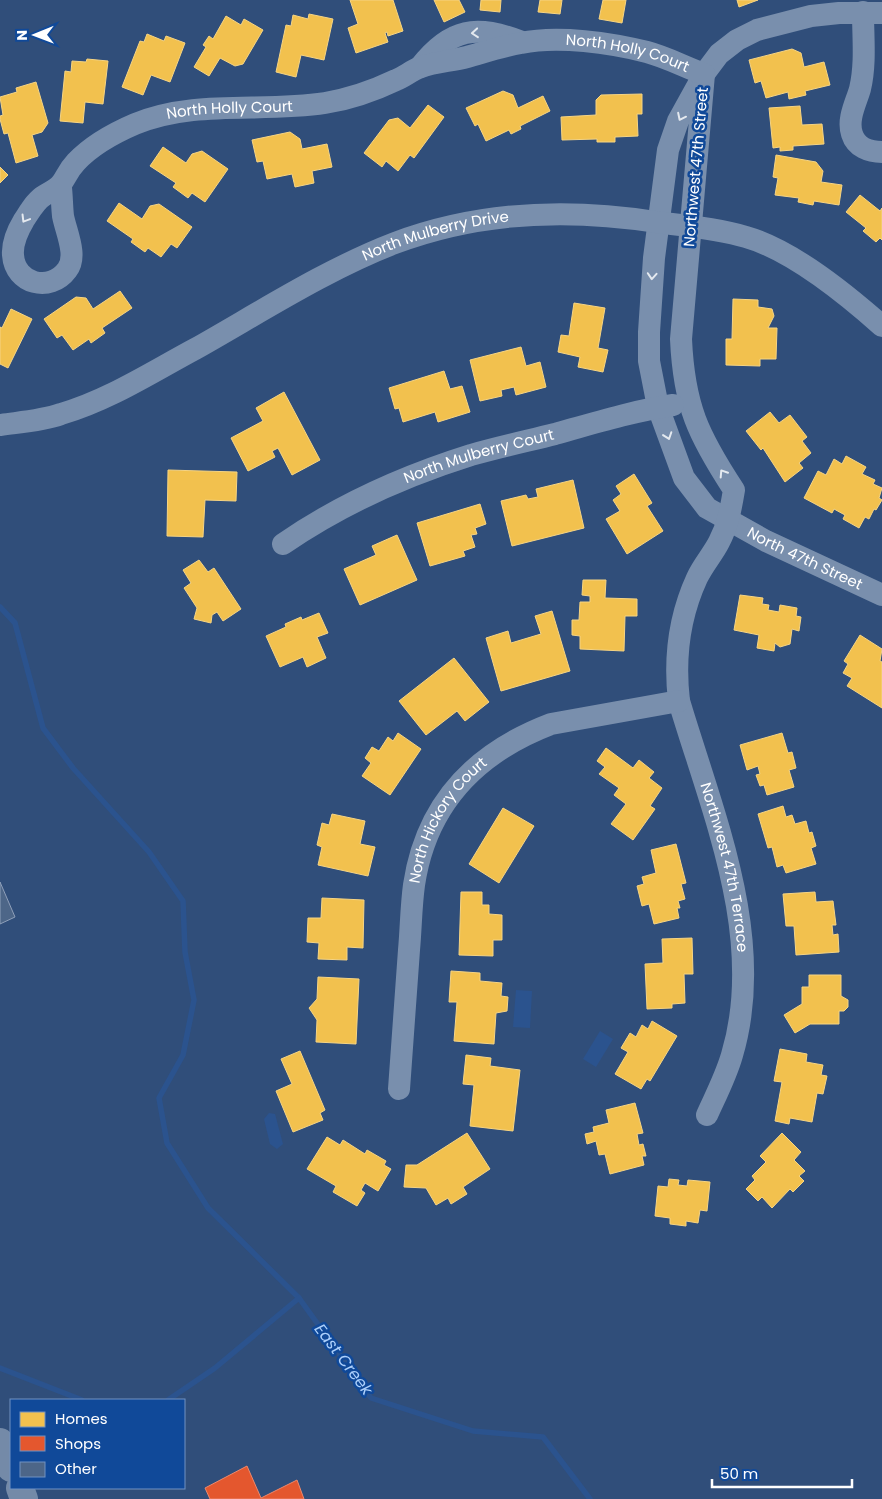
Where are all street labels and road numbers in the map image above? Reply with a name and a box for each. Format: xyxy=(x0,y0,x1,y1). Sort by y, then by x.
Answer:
street label: North Holly Court xyxy=(565,29,693,77)
street label: Northwest 47th Street xyxy=(678,86,713,248)
street label: North Holly Court xyxy=(165,95,293,124)
street label: North Mulberry Drive xyxy=(358,206,510,266)
street label: North Mulberry Court xyxy=(400,424,556,488)
street label: North 47th Street xyxy=(743,522,866,595)
street label: North Hickory Court xyxy=(403,752,491,885)
street label: Northwest 47th Terrace xyxy=(695,780,754,953)

